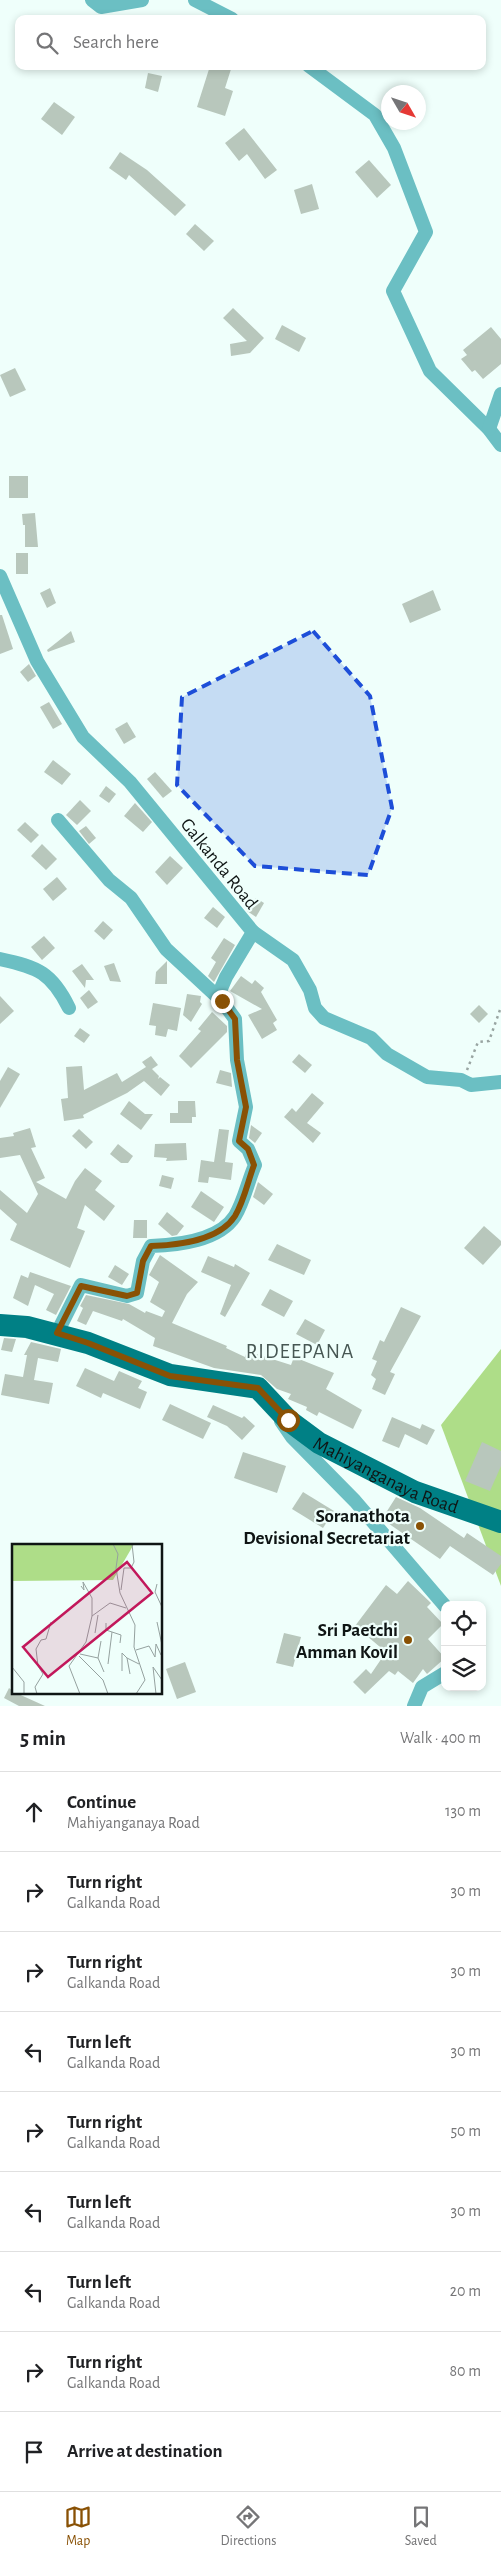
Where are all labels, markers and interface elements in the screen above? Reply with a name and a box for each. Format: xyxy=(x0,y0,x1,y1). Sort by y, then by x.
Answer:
search box xyxy=(15,15,486,70)
icon: search xyxy=(33,29,61,57)
text: Search here xyxy=(73,33,159,52)
north arrow xyxy=(381,85,426,130)
street label: Galkanda Road xyxy=(177,815,261,913)
route end xyxy=(211,990,234,1013)
district label: RIDEEPANA xyxy=(246,1341,354,1362)
route start xyxy=(277,1409,300,1432)
street label: Mahiyanganaya Road xyxy=(310,1434,461,1517)
place label: Soranathota Devisional Secretariat xyxy=(243,1507,411,1548)
marker: Soranathota Devisional Secretariat xyxy=(414,1520,426,1532)
inset map xyxy=(12,1544,162,1694)
map controls xyxy=(441,1601,486,1691)
button: locate xyxy=(441,1601,486,1646)
place label: Sri Paetchi Amman Kovil xyxy=(296,1621,398,1662)
marker: Sri Paetchi Amman Kovil xyxy=(402,1634,414,1646)
button: layers xyxy=(441,1646,486,1691)
text: 5 min xyxy=(20,1728,66,1749)
text: Walk · 400 m xyxy=(400,1730,481,1746)
text: Continue xyxy=(67,1793,136,1812)
icon: ahead xyxy=(20,1798,48,1826)
text: 130 m xyxy=(445,1803,481,1819)
text: Mahiyanganaya Road xyxy=(67,1815,200,1831)
text: Turn right xyxy=(67,1873,142,1892)
icon: right xyxy=(20,1878,48,1906)
text: 30 m xyxy=(451,1883,481,1899)
text: Galkanda Road xyxy=(67,1895,160,1911)
text: Turn right xyxy=(67,1953,142,1972)
icon: right xyxy=(20,1958,48,1986)
text: 30 m xyxy=(451,1963,481,1979)
text: Galkanda Road xyxy=(67,1975,160,1991)
text: Turn left xyxy=(67,2033,131,2052)
icon: left xyxy=(20,2038,48,2066)
text: 30 m xyxy=(451,2043,481,2059)
text: Galkanda Road xyxy=(67,2055,160,2071)
text: Turn right xyxy=(67,2113,142,2132)
icon: right xyxy=(20,2118,48,2146)
text: 50 m xyxy=(450,2123,481,2139)
text: Galkanda Road xyxy=(67,2135,160,2151)
text: Turn left xyxy=(67,2193,131,2212)
icon: left xyxy=(20,2198,48,2226)
text: 30 m xyxy=(451,2203,481,2219)
text: Galkanda Road xyxy=(67,2215,160,2231)
text: Turn left xyxy=(67,2273,131,2292)
icon: left xyxy=(20,2278,48,2306)
text: 20 m xyxy=(450,2283,481,2299)
text: Galkanda Road xyxy=(67,2295,160,2311)
text: Turn right xyxy=(67,2353,142,2372)
icon: right xyxy=(20,2358,48,2386)
text: 80 m xyxy=(450,2363,481,2379)
text: Galkanda Road xyxy=(67,2375,160,2391)
icon: arrive xyxy=(20,2438,48,2466)
text: Arrive at destination xyxy=(67,2442,223,2461)
tab: Map xyxy=(64,2503,92,2550)
tab: Directions xyxy=(221,2503,276,2550)
tab: Saved xyxy=(405,2503,437,2550)

